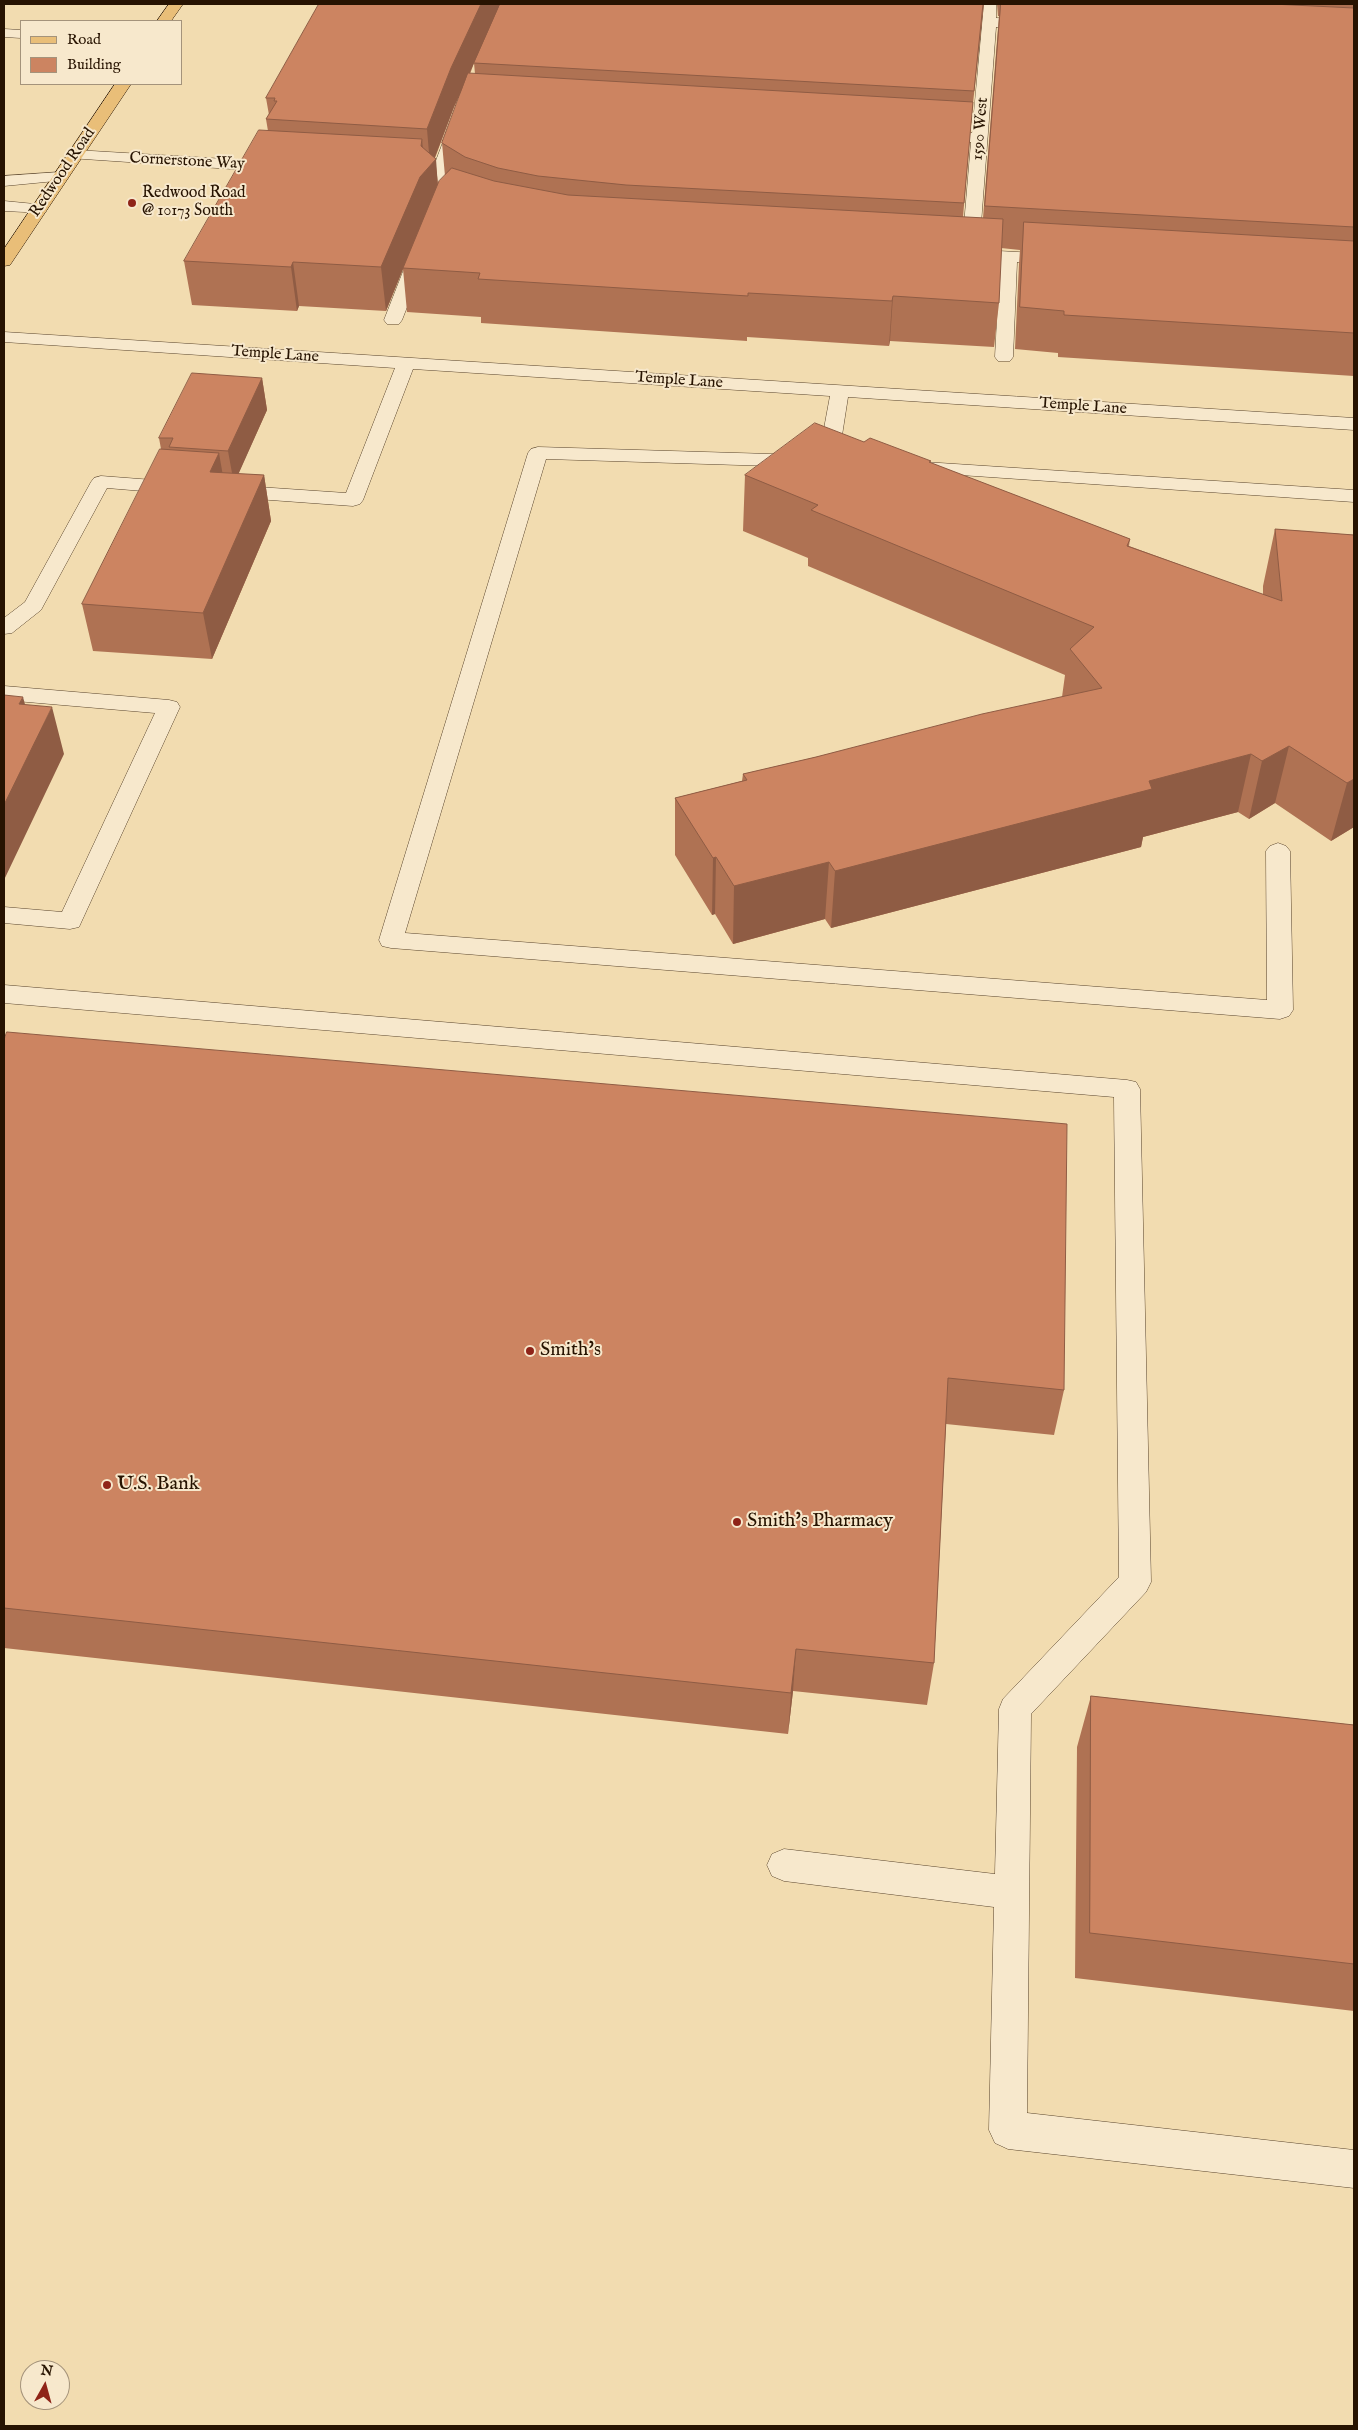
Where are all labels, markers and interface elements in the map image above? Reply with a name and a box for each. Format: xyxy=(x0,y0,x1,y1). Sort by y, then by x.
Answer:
legend xyxy=(20,20,182,85)
text: Road xyxy=(67,30,101,49)
text: Building xyxy=(67,55,121,74)
street label: 1590 West xyxy=(969,97,993,161)
street label: Redwood Road xyxy=(26,125,100,221)
street label: Cornerstone Way xyxy=(129,149,245,175)
place label: Redwood Road @ 10173 South xyxy=(142,184,246,222)
marker: Redwood Road @ 10173 South xyxy=(126,197,138,209)
street label: Temple Lane xyxy=(231,342,319,368)
street label: Temple Lane xyxy=(635,368,723,394)
street label: Temple Lane xyxy=(1039,394,1127,420)
place label: Smith's xyxy=(540,1339,601,1363)
marker: Smith's xyxy=(524,1345,536,1357)
place label: U.S. Bank xyxy=(117,1473,199,1497)
marker: U.S. Bank xyxy=(101,1479,113,1491)
place label: Smith's Pharmacy xyxy=(747,1510,893,1534)
marker: Smith's Pharmacy xyxy=(731,1516,743,1528)
north arrow xyxy=(20,2360,70,2410)
text: N xyxy=(40,2361,54,2381)

